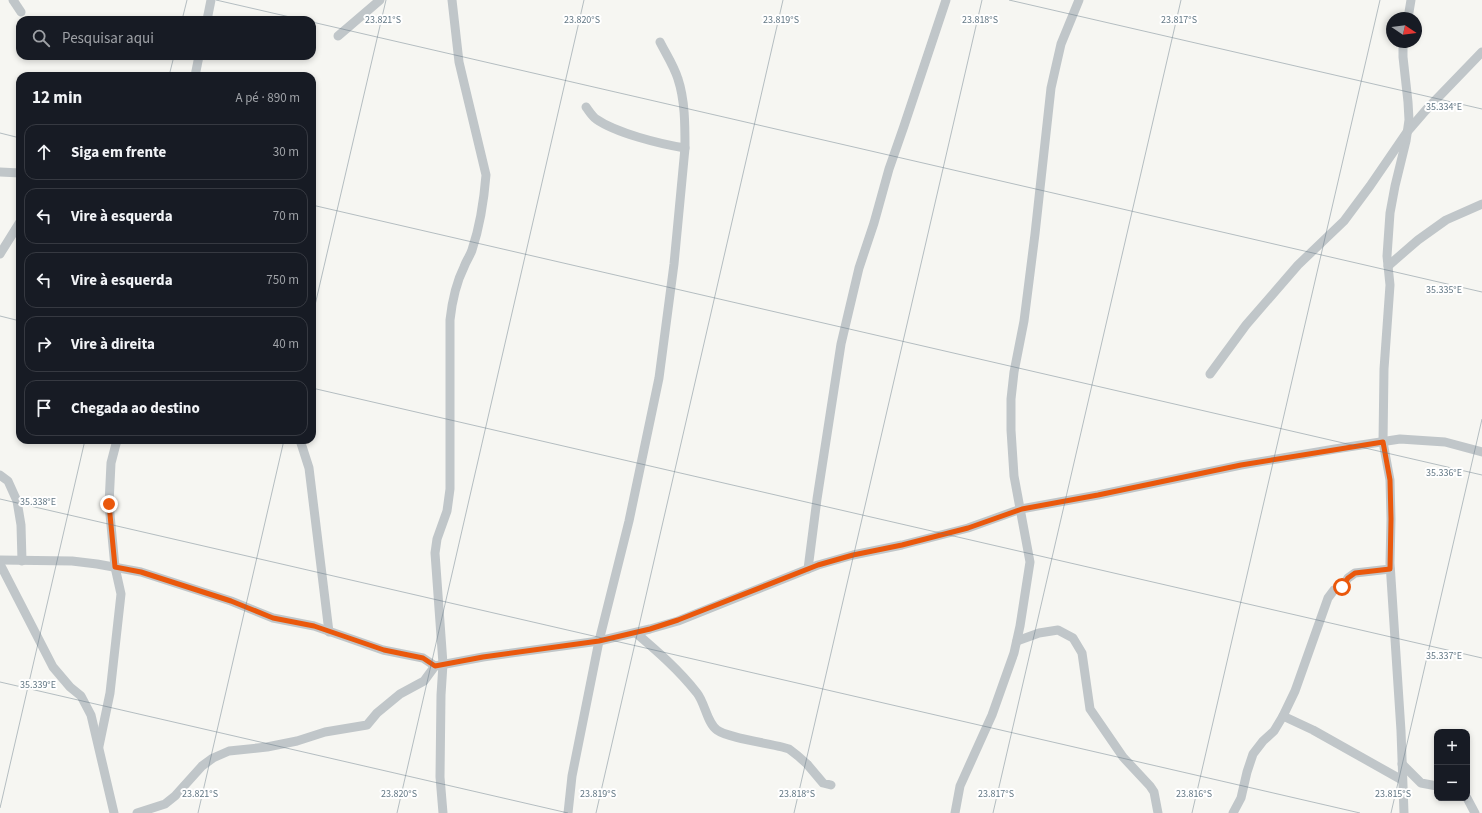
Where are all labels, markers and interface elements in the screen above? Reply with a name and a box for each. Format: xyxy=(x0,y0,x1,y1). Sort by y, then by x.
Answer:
north arrow xyxy=(1386,12,1422,48)
text: 23.821°S xyxy=(365,13,401,27)
text: 23.820°S xyxy=(564,13,600,27)
text: 23.819°S xyxy=(763,13,799,27)
text: 23.818°S xyxy=(962,13,998,27)
text: 23.817°S xyxy=(1161,13,1197,27)
search box xyxy=(16,16,316,60)
icon: search xyxy=(30,27,52,49)
text: Pesquisar aqui xyxy=(62,28,154,49)
text: 12 min xyxy=(32,86,82,110)
text: A pé · 890 m xyxy=(235,89,300,107)
text: 35.334°E xyxy=(1426,100,1462,114)
icon: ahead xyxy=(33,141,55,163)
text: Siga em frente xyxy=(71,142,166,163)
text: 30 m xyxy=(273,143,299,161)
icon: left xyxy=(33,205,55,227)
text: Vire à esquerda xyxy=(71,206,173,227)
text: 70 m xyxy=(273,207,299,225)
icon: left xyxy=(33,269,55,291)
text: Vire à esquerda xyxy=(71,270,173,291)
text: 750 m xyxy=(266,271,299,289)
text: 35.335°E xyxy=(1426,283,1462,297)
icon: right xyxy=(33,333,55,355)
text: Vire à direita xyxy=(71,334,155,355)
text: 40 m xyxy=(273,335,299,353)
icon: arrive xyxy=(33,397,55,419)
text: Chegada ao destino xyxy=(71,398,200,419)
text: 35.336°E xyxy=(1426,466,1462,480)
text: 35.338°E xyxy=(20,495,56,509)
route end xyxy=(100,495,118,513)
route start xyxy=(1333,578,1351,596)
text: 35.337°E xyxy=(1426,649,1462,663)
text: 35.339°E xyxy=(20,678,56,692)
map controls xyxy=(1434,729,1470,801)
button: + xyxy=(1434,729,1470,765)
button: − xyxy=(1434,765,1470,801)
text: 23.821°S xyxy=(182,787,218,801)
text: 23.820°S xyxy=(381,787,417,801)
text: 23.819°S xyxy=(580,787,616,801)
text: 23.818°S xyxy=(779,787,815,801)
text: 23.817°S xyxy=(978,787,1014,801)
text: 23.816°S xyxy=(1176,787,1212,801)
text: 23.815°S xyxy=(1375,787,1411,801)

